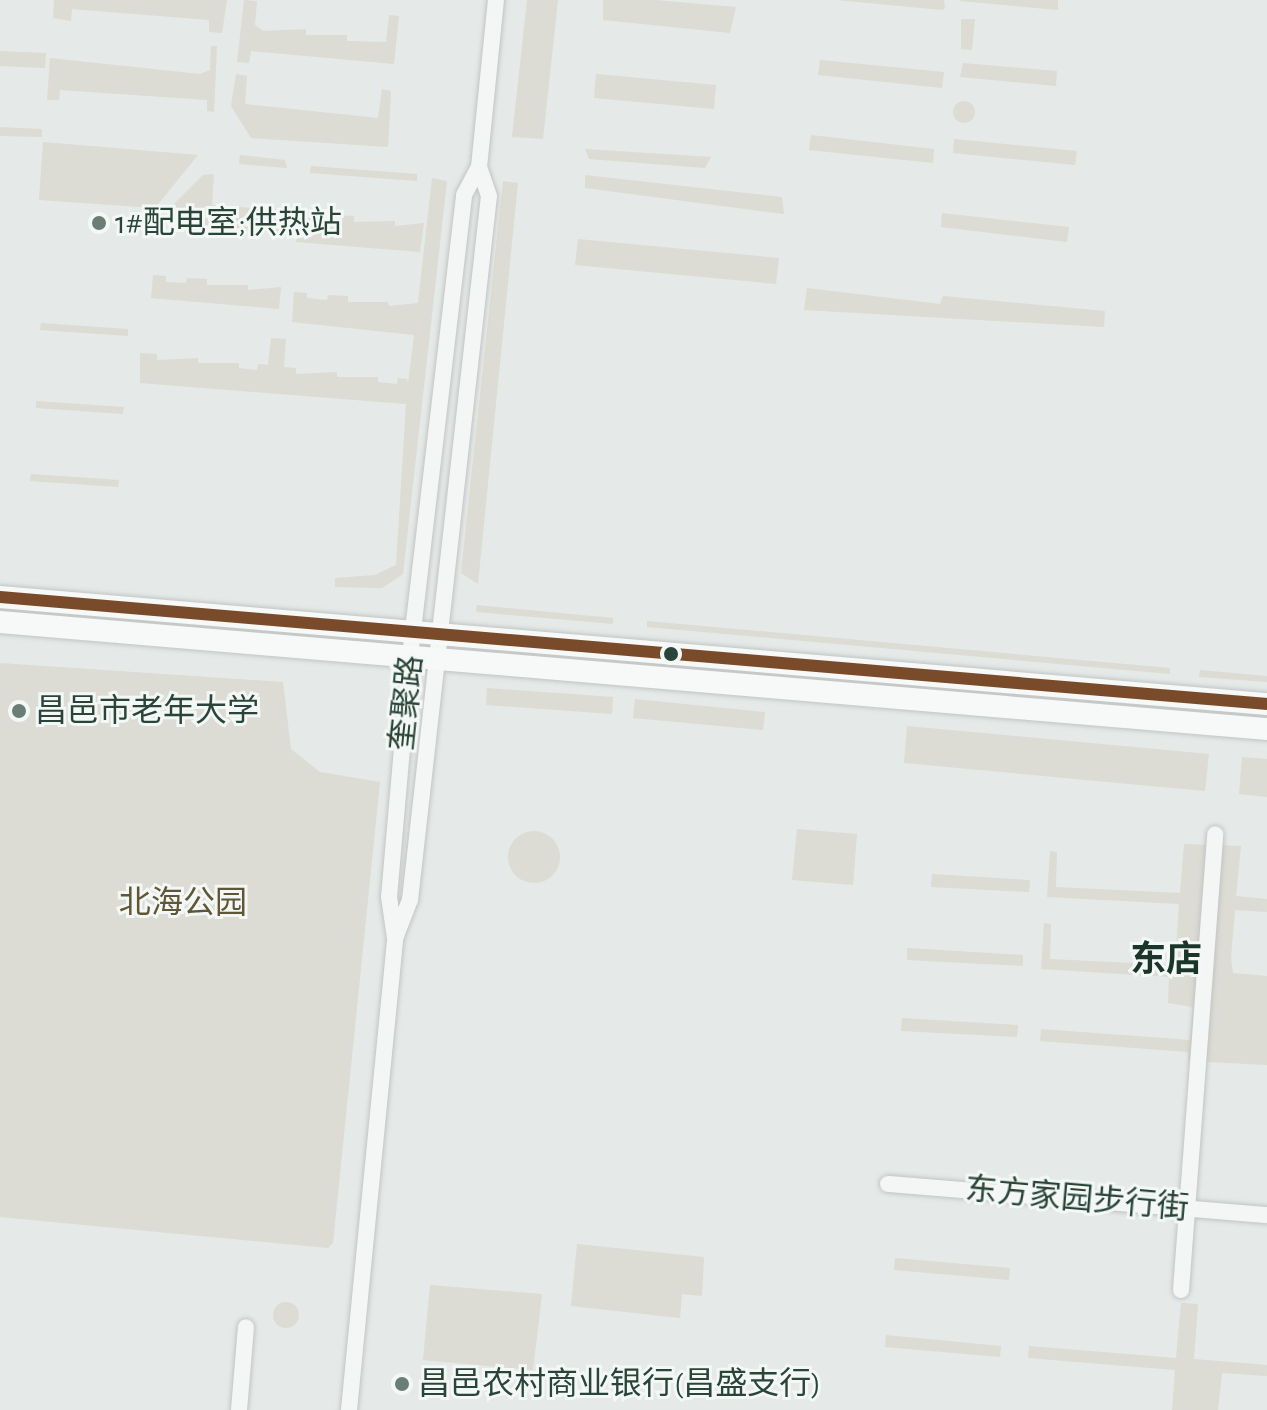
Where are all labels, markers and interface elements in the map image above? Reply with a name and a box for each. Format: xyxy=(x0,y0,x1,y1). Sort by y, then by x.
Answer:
place label: 1#配电室;供热站 xyxy=(115,204,342,242)
marker: 1#配电室;供热站 xyxy=(90,214,108,232)
unlabelled marker xyxy=(663,646,679,662)
street label: 奎聚路 xyxy=(383,653,431,753)
place label: 昌邑市老年大学 xyxy=(35,692,259,730)
marker: 昌邑市老年大学 xyxy=(10,702,28,720)
park label: 北海公园 xyxy=(119,884,247,922)
district label: 东店 xyxy=(1130,939,1202,983)
street label: 东方家园步行街 xyxy=(964,1170,1190,1228)
place label: 昌邑农村商业银行(昌盛支行) xyxy=(418,1365,821,1403)
marker: 昌邑农村商业银行(昌盛支行) xyxy=(393,1375,411,1393)

